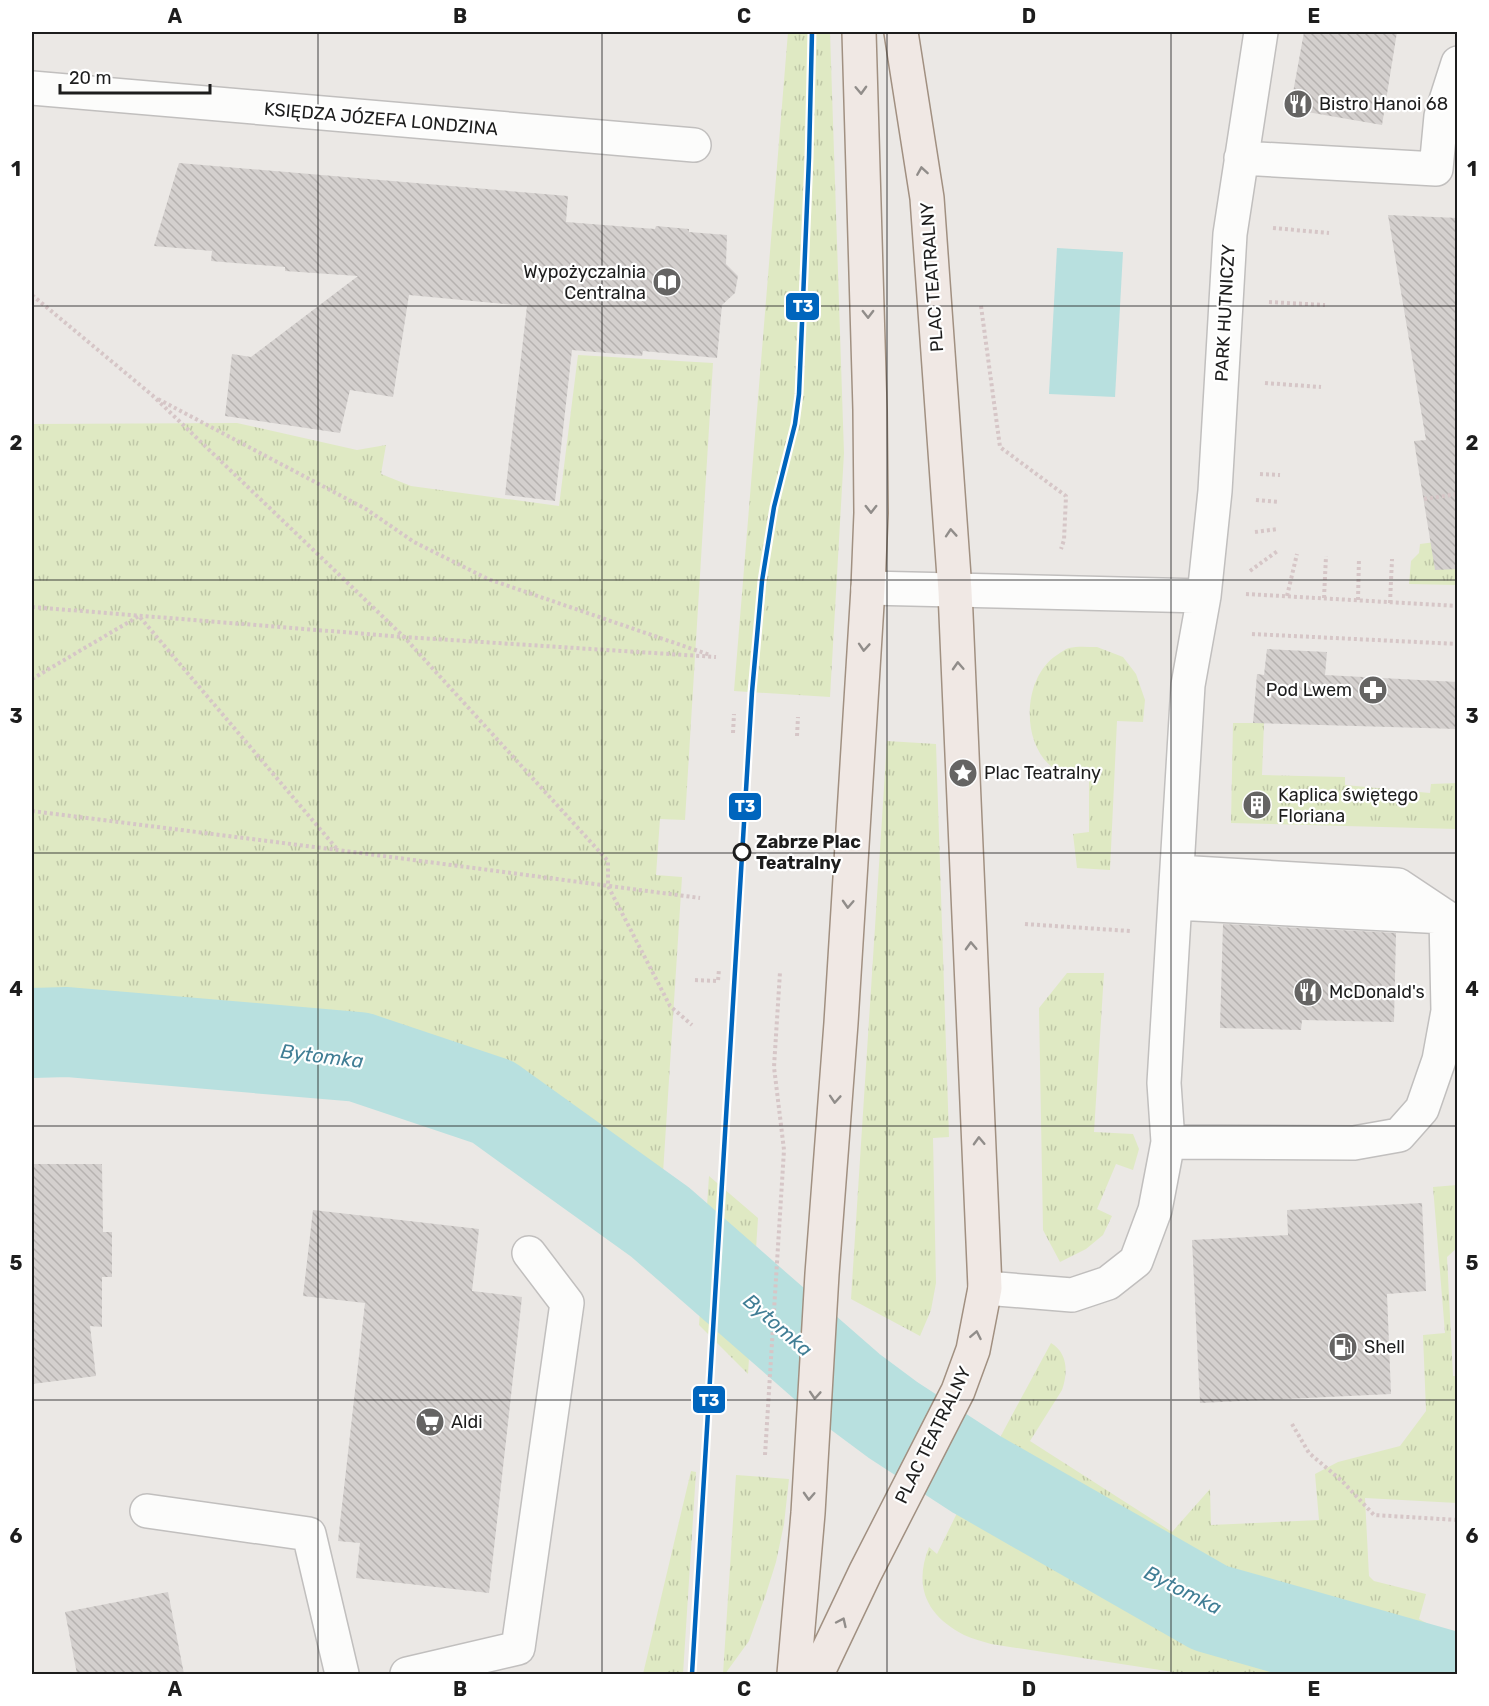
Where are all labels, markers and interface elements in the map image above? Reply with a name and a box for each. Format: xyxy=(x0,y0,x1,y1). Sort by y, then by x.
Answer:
text: A xyxy=(168,4,183,28)
text: B xyxy=(453,4,467,28)
text: C xyxy=(737,4,751,28)
text: D xyxy=(1022,4,1036,28)
text: E xyxy=(1308,4,1320,28)
scale bar xyxy=(60,57,210,95)
text: 20 m xyxy=(69,67,111,89)
one-way arrow xyxy=(855,85,867,94)
restaurant icon: Bistro Hanoi 68 xyxy=(1282,88,1314,120)
place label: Bistro Hanoi 68 xyxy=(1319,93,1448,115)
street label: KSIĘDZA JÓZEFA LONDZINA xyxy=(263,98,499,140)
text: 1 xyxy=(11,157,21,181)
text: 1 xyxy=(1467,157,1477,181)
one-way arrow xyxy=(917,166,929,175)
street label: PLAC TEATRALNY xyxy=(916,201,948,353)
street label: PARK HUTNICZY xyxy=(1210,243,1240,382)
place label: Wypożyczalnia Centralna xyxy=(523,261,646,304)
library icon: Wypożyczalnia Centralna xyxy=(651,266,683,298)
line badge: T3 xyxy=(785,292,820,321)
text: T3 xyxy=(793,297,813,316)
one-way arrow xyxy=(861,310,874,319)
text: 2 xyxy=(10,431,23,455)
text: 2 xyxy=(1466,431,1479,455)
one-way arrow xyxy=(864,505,877,514)
one-way arrow xyxy=(944,528,957,537)
one-way arrow xyxy=(858,642,871,651)
one-way arrow xyxy=(952,661,965,670)
pharmacy icon: Pod Lwem xyxy=(1357,674,1389,706)
place label: Pod Lwem xyxy=(1266,679,1352,701)
text: 3 xyxy=(9,704,23,728)
text: 3 xyxy=(1465,704,1479,728)
place icon: Plac Teatralny xyxy=(947,757,979,789)
place label: Plac Teatralny xyxy=(984,762,1101,784)
place label: Kaplica świętego Floriana xyxy=(1278,784,1418,827)
building icon: Kaplica świętego Floriana xyxy=(1241,789,1273,821)
line badge: T3 xyxy=(728,792,762,821)
text: T3 xyxy=(735,797,755,816)
place label: Zabrze Plac Teatralny xyxy=(756,831,861,874)
marker: Zabrze Plac Teatralny xyxy=(733,843,751,861)
one-way arrow xyxy=(842,900,855,909)
one-way arrow xyxy=(964,942,977,951)
restaurant icon: McDonald's xyxy=(1292,976,1324,1008)
text: 4 xyxy=(9,977,23,1001)
text: 4 xyxy=(1465,977,1479,1001)
place label: McDonald's xyxy=(1329,981,1425,1003)
water label: Bytomka xyxy=(279,1039,365,1073)
one-way arrow xyxy=(829,1094,842,1103)
one-way arrow xyxy=(972,1137,985,1146)
text: 5 xyxy=(10,1251,23,1275)
text: 5 xyxy=(1466,1251,1479,1275)
water label: Bytomka xyxy=(739,1289,818,1362)
one-way arrow xyxy=(969,1330,982,1340)
fuel station icon: Shell xyxy=(1327,1331,1359,1363)
place label: Shell xyxy=(1364,1336,1405,1358)
street label: PLAC TEATRALNY xyxy=(890,1362,976,1507)
line badge: T3 xyxy=(692,1385,726,1414)
one-way arrow xyxy=(808,1390,821,1399)
text: T3 xyxy=(699,1391,719,1410)
supermarket icon: Aldi xyxy=(414,1406,446,1438)
place label: Aldi xyxy=(451,1411,483,1433)
one-way arrow xyxy=(802,1492,815,1501)
text: 6 xyxy=(9,1524,23,1548)
text: 6 xyxy=(1465,1524,1479,1548)
water label: Bytomka xyxy=(1140,1560,1226,1620)
one-way arrow xyxy=(835,1617,847,1628)
text: A xyxy=(168,1677,183,1701)
text: B xyxy=(453,1677,467,1701)
text: C xyxy=(737,1677,751,1701)
text: D xyxy=(1022,1677,1036,1701)
text: E xyxy=(1308,1677,1320,1701)

